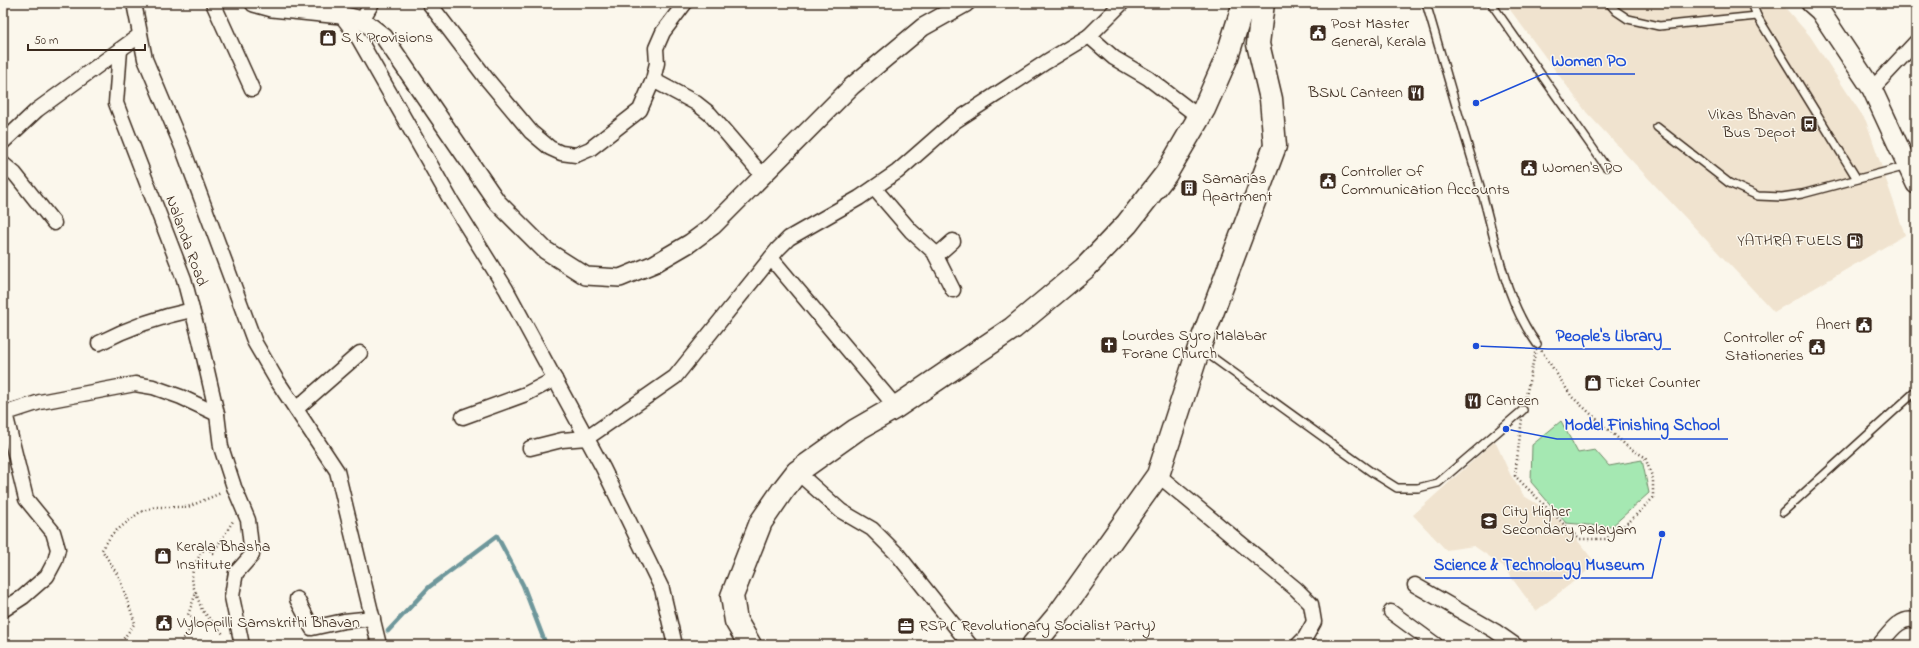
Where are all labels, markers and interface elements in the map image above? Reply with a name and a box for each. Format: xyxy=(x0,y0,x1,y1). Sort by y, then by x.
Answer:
place label: Post Master General, Kerala xyxy=(1331,12,1426,54)
public building icon: Post Master General, Kerala xyxy=(1308,23,1328,43)
scale bar xyxy=(28,26,145,52)
place label: S K Provisions xyxy=(341,26,433,50)
shop icon: S K Provisions xyxy=(318,28,338,48)
text: 50 m xyxy=(34,32,58,50)
callout: Women PO xyxy=(1543,45,1635,74)
text: Women PO xyxy=(1551,49,1627,74)
place label: BSNL Canteen xyxy=(1307,81,1403,105)
restaurant icon: BSNL Canteen xyxy=(1406,83,1426,103)
place label: Vikas Bhavan Bus Depot xyxy=(1707,103,1797,145)
bus stop icon: Vikas Bhavan Bus Depot xyxy=(1799,114,1819,134)
place label: Women's PO xyxy=(1542,156,1623,180)
public building icon: Women's PO xyxy=(1519,158,1539,178)
place label: Controller Of Communication Accounts xyxy=(1341,160,1510,202)
place label: Samarias Apartment xyxy=(1202,167,1273,209)
public building icon: Controller Of Communication Accounts xyxy=(1318,171,1338,191)
building icon: Samarias Apartment xyxy=(1179,178,1199,198)
street label: Nalanda Road xyxy=(158,192,214,290)
place label: YATHRA FUELS xyxy=(1737,229,1842,253)
fuel station icon: YATHRA FUELS xyxy=(1845,231,1865,251)
place label: Anert xyxy=(1816,313,1852,337)
public building icon: Anert xyxy=(1854,315,1874,335)
callout: People's Library xyxy=(1548,320,1671,349)
place label: Lourdes Syro Malabar Forane Church xyxy=(1121,324,1267,366)
text: People's Library xyxy=(1556,324,1663,351)
place label: Controller of Stationeries xyxy=(1724,326,1805,368)
church icon: Lourdes Syro Malabar Forane Church xyxy=(1099,335,1119,355)
public building icon: Controller of Stationeries xyxy=(1807,337,1827,357)
place label: Ticket Counter xyxy=(1606,371,1700,395)
shop icon: Ticket Counter xyxy=(1583,373,1603,393)
place label: Canteen xyxy=(1486,389,1539,413)
restaurant icon: Canteen xyxy=(1463,391,1483,411)
callout: Model Finishing School xyxy=(1557,410,1728,439)
text: Model Finishing School xyxy=(1564,413,1720,440)
place label: City Higher Secondary Palayam xyxy=(1502,500,1636,542)
school or university icon: City Higher Secondary Palayam xyxy=(1479,511,1499,531)
place label: Kerala Bhasha Institute xyxy=(176,535,270,577)
shop icon: Kerala Bhasha Institute xyxy=(153,546,173,566)
callout: Science & Technology Museum xyxy=(1425,549,1652,578)
text: Science & Technology Museum xyxy=(1434,553,1644,580)
place label: Vyloppilli Samskrithi Bhavan xyxy=(176,611,360,635)
public building icon: Vyloppilli Samskrithi Bhavan xyxy=(154,613,174,633)
place label: RSP ( Revolutionary Socialist Party) xyxy=(919,614,1155,638)
office icon: RSP ( Revolutionary Socialist Party) xyxy=(896,616,916,636)

